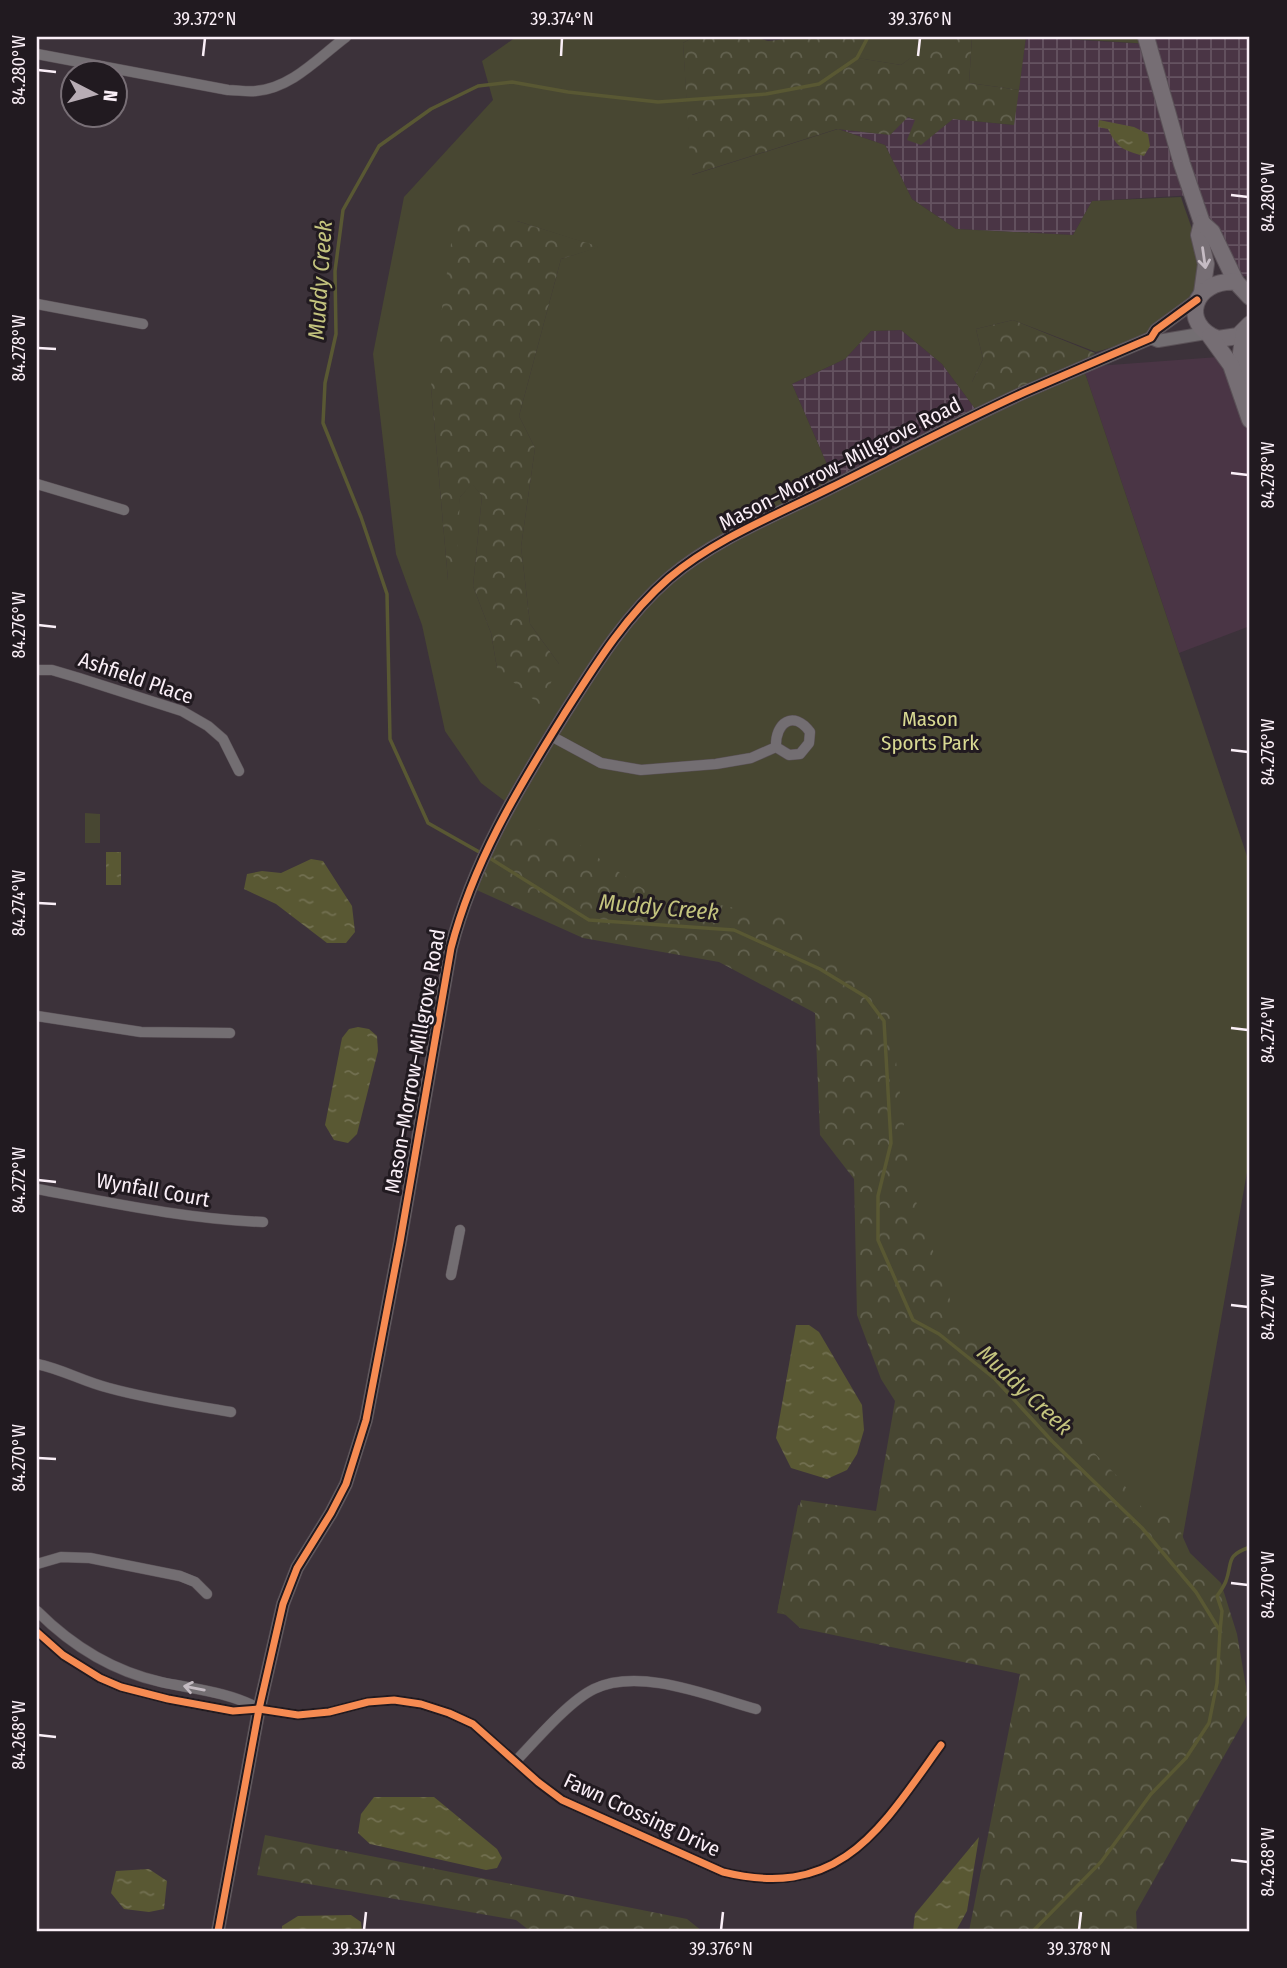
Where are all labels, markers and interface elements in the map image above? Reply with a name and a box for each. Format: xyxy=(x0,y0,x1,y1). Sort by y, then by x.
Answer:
text: 39.372°N xyxy=(173,8,237,30)
text: 39.374°N xyxy=(530,8,594,30)
text: 39.376°N xyxy=(888,8,952,30)
text: 84.280°W xyxy=(8,35,30,105)
north arrow xyxy=(60,60,130,130)
text: N xyxy=(98,89,122,103)
text: 84.280°W xyxy=(1257,162,1279,232)
water label: Muddy Creek xyxy=(302,219,338,341)
one-way arrow xyxy=(1198,246,1211,268)
text: 84.278°W xyxy=(8,314,30,382)
street label: Mason–Morrow–Millgrove Road xyxy=(715,392,965,536)
text: 84.278°W xyxy=(1257,441,1279,509)
text: 84.276°W xyxy=(8,591,30,658)
street label: Ashfield Place xyxy=(75,646,197,710)
park label: Mason Sports Park xyxy=(881,706,979,756)
text: 84.276°W xyxy=(1257,718,1279,785)
text: 84.274°W xyxy=(8,869,30,936)
water label: Muddy Creek xyxy=(598,888,720,926)
street label: Mason–Morrow–Millgrove Road xyxy=(379,927,451,1195)
text: 84.274°W xyxy=(1257,996,1279,1063)
text: 84.272°W xyxy=(8,1146,30,1213)
street label: Wynfall Court xyxy=(94,1167,212,1213)
text: 84.272°W xyxy=(1257,1273,1279,1340)
water label: Muddy Creek xyxy=(972,1339,1078,1441)
text: 84.270°W xyxy=(8,1424,30,1492)
text: 84.270°W xyxy=(1257,1551,1279,1619)
one-way arrow xyxy=(183,1681,206,1695)
text: 84.268°W xyxy=(8,1700,30,1770)
street label: Fawn Crossing Drive xyxy=(560,1767,724,1863)
text: 84.268°W xyxy=(1257,1827,1279,1897)
text: 39.374°N xyxy=(332,1938,396,1960)
text: 39.376°N xyxy=(689,1938,753,1960)
text: 39.378°N xyxy=(1047,1938,1111,1960)

